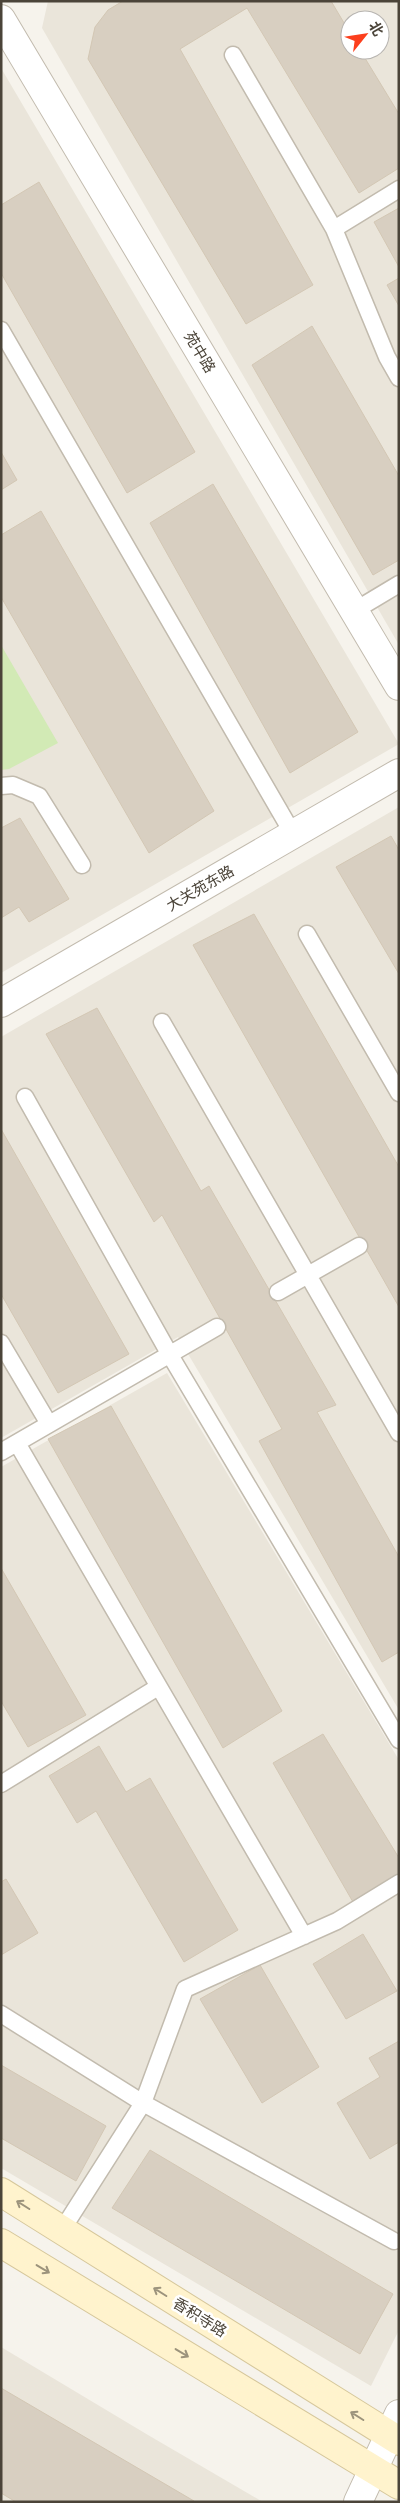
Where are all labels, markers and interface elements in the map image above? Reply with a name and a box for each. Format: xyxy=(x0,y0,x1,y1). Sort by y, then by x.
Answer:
north arrow xyxy=(340,10,390,60)
text: 北 xyxy=(365,17,388,39)
street label: 苑中路 xyxy=(179,327,221,377)
street label: 大关苑东路 xyxy=(162,860,238,916)
one-way arrow xyxy=(16,2200,30,2210)
one-way arrow xyxy=(35,2264,49,2274)
one-way arrow xyxy=(154,2286,168,2296)
street label: 香积寺路 xyxy=(169,2292,231,2342)
one-way arrow xyxy=(174,2348,188,2358)
one-way arrow xyxy=(350,2410,364,2421)

